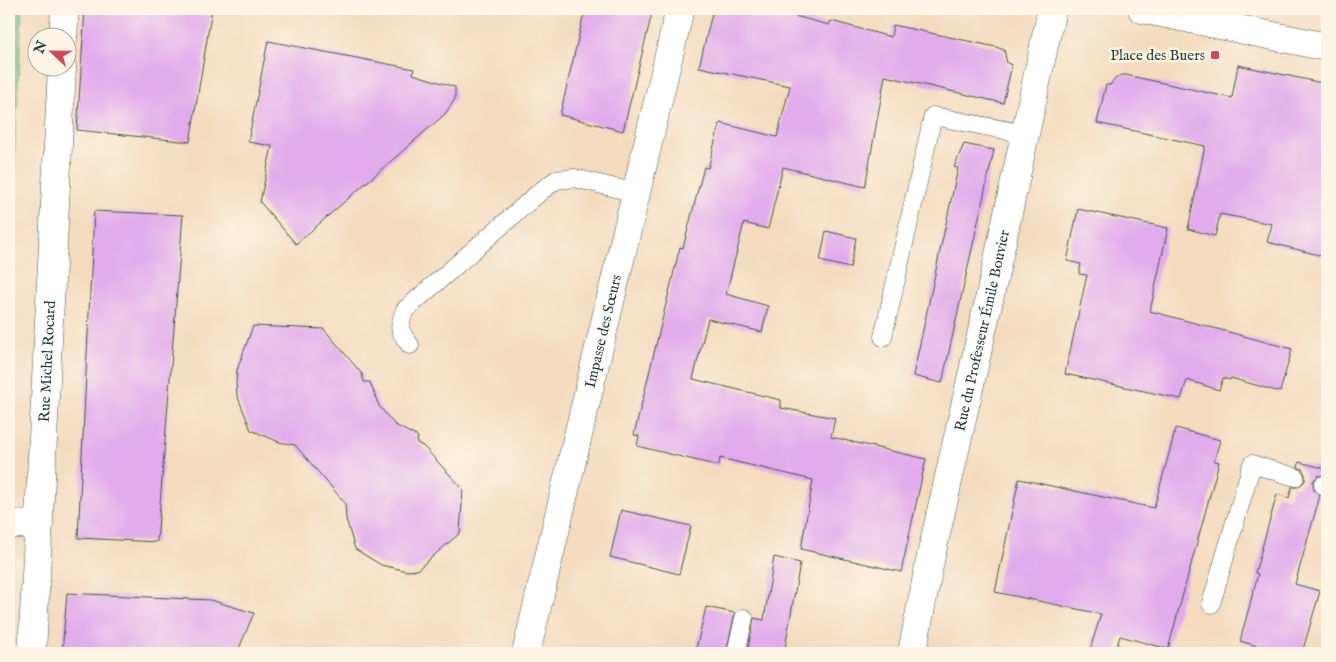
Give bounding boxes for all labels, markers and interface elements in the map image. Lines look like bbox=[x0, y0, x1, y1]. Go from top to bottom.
north arrow bbox=[28, 28, 78, 78]
text: N bbox=[30, 39, 51, 57]
place label: Place des Buers bbox=[1110, 46, 1205, 65]
marker: Place des Buers bbox=[1209, 49, 1221, 61]
street label: Rue du Professeur Émile Bouvier bbox=[950, 228, 1014, 433]
street label: Impasse des Sœurs bbox=[580, 272, 626, 390]
street label: Rue Michel Rocard bbox=[34, 299, 60, 423]

